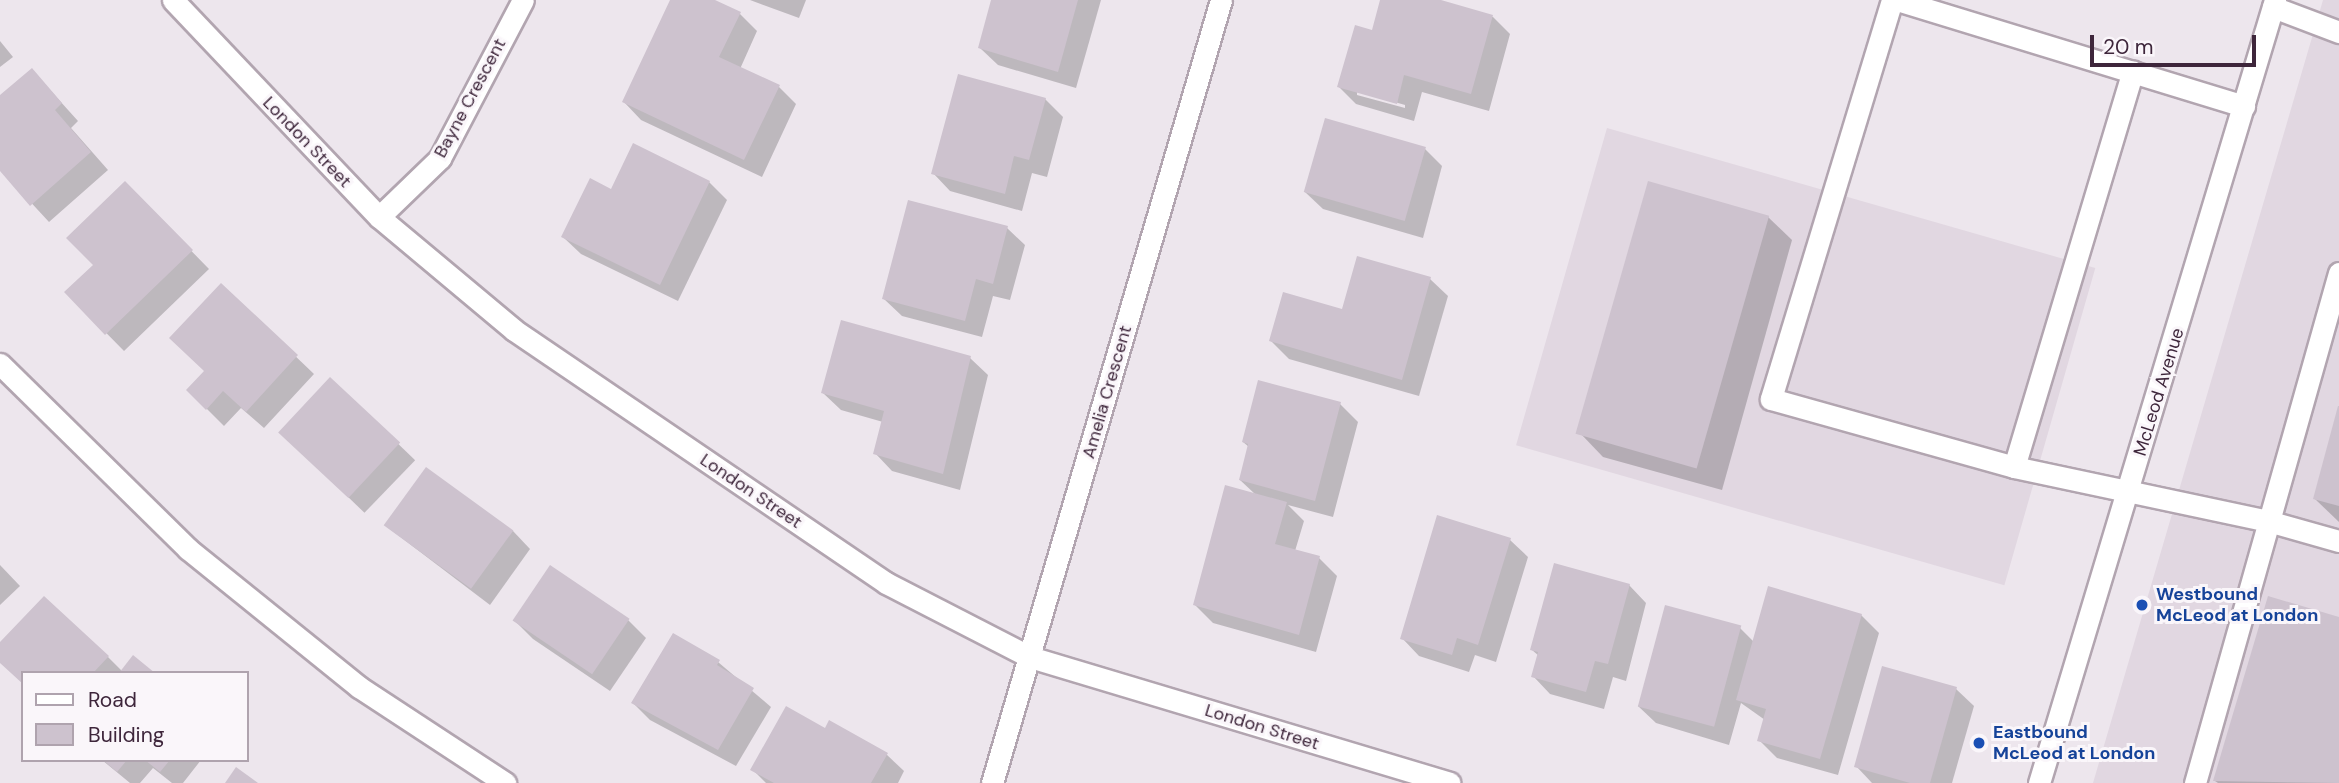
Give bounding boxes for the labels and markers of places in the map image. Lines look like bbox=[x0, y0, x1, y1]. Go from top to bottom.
place label: Westbound McLeod at London bbox=[2156, 584, 2318, 626]
marker: Westbound McLeod at London bbox=[2134, 597, 2150, 613]
place label: Eastbound McLeod at London bbox=[1993, 722, 2155, 764]
marker: Eastbound McLeod at London bbox=[1971, 735, 1987, 751]

